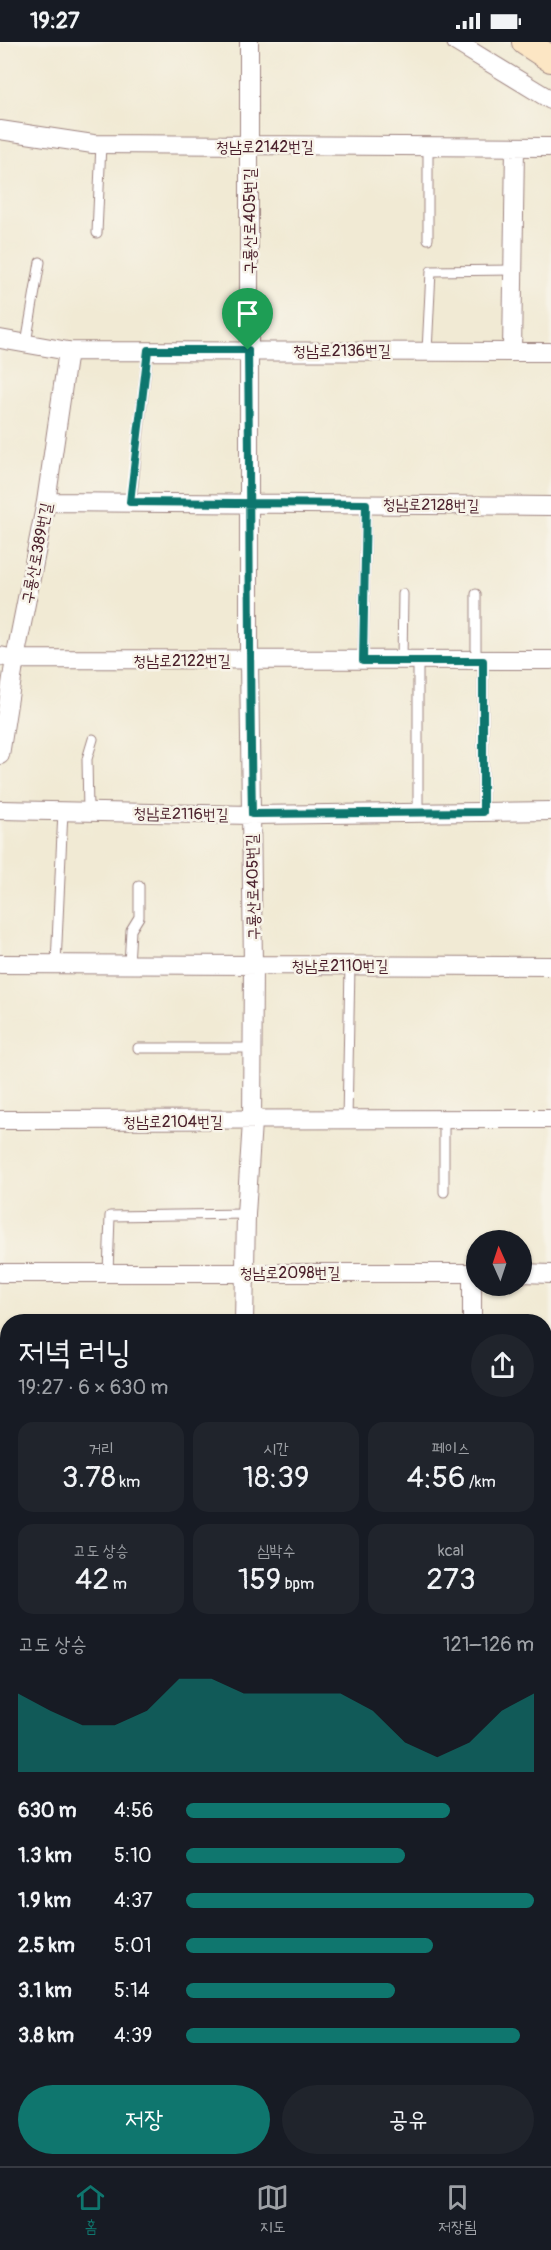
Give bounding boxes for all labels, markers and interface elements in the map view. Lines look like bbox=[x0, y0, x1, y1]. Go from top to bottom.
text: 19:27 bbox=[30, 7, 80, 35]
street label: 청남로2142번길 bbox=[216, 137, 314, 157]
street label: 구룡산로405번길 bbox=[240, 168, 260, 274]
pin bbox=[222, 288, 273, 350]
icon: arrive bbox=[231, 297, 264, 330]
street label: 청남로2136번길 bbox=[293, 341, 391, 361]
street label: 청남로2128번길 bbox=[383, 494, 480, 516]
street label: 구룡산로389번길 bbox=[17, 501, 57, 605]
street label: 청남로2122번길 bbox=[133, 651, 231, 671]
street label: 청남로2116번길 bbox=[133, 803, 229, 825]
street label: 구룡산로405번길 bbox=[242, 834, 264, 940]
street label: 청남로2110번길 bbox=[292, 956, 389, 976]
street label: 청남로2104번길 bbox=[123, 1112, 223, 1132]
north arrow bbox=[466, 1230, 532, 1296]
map controls bbox=[466, 1230, 532, 1296]
street label: 청남로2098번길 bbox=[240, 1263, 340, 1283]
text: 저녁 러닝 bbox=[18, 1332, 131, 1373]
button: share bbox=[471, 1334, 534, 1397]
text: 19:27 · 6 × 630 m bbox=[18, 1375, 168, 1400]
text: 거리 bbox=[88, 1439, 114, 1459]
text: 시간 bbox=[263, 1439, 289, 1459]
text: 페이스 bbox=[432, 1439, 470, 1459]
text: 3.78 bbox=[62, 1459, 116, 1496]
text: 18:39 bbox=[242, 1459, 310, 1496]
text: 4:56 bbox=[406, 1459, 466, 1496]
text: km bbox=[116, 1472, 140, 1492]
text: /km bbox=[466, 1472, 496, 1492]
text: 고도 상승 bbox=[74, 1541, 128, 1561]
text: 심박수 bbox=[257, 1541, 295, 1561]
text: kcal bbox=[438, 1541, 464, 1561]
text: 42 bbox=[75, 1561, 109, 1598]
text: 159 bbox=[238, 1561, 281, 1598]
text: 273 bbox=[426, 1561, 476, 1598]
text: m bbox=[109, 1574, 127, 1594]
text: bpm bbox=[281, 1574, 314, 1594]
text: 고도 상승 bbox=[18, 1632, 87, 1657]
text: 121–126 m bbox=[443, 1632, 534, 1657]
text: 630 m bbox=[18, 1798, 77, 1823]
text: 4:56 bbox=[114, 1798, 153, 1823]
text: 1.3 km bbox=[18, 1843, 72, 1868]
text: 5:10 bbox=[114, 1843, 152, 1868]
text: 1.9 km bbox=[18, 1888, 71, 1913]
text: 4:37 bbox=[114, 1888, 153, 1913]
text: 2.5 km bbox=[18, 1933, 75, 1958]
text: 5:01 bbox=[114, 1933, 152, 1958]
text: 3.1 km bbox=[18, 1978, 72, 2003]
text: 5:14 bbox=[114, 1978, 150, 2003]
text: 3.8 km bbox=[18, 2023, 74, 2048]
text: 4:39 bbox=[114, 2023, 152, 2048]
button: 저장 bbox=[18, 2085, 270, 2154]
button: 공유 bbox=[282, 2085, 534, 2154]
tab: 홈 bbox=[74, 2181, 107, 2237]
tab: 지도 bbox=[256, 2181, 289, 2237]
tab: 저장됨 bbox=[438, 2181, 477, 2237]

